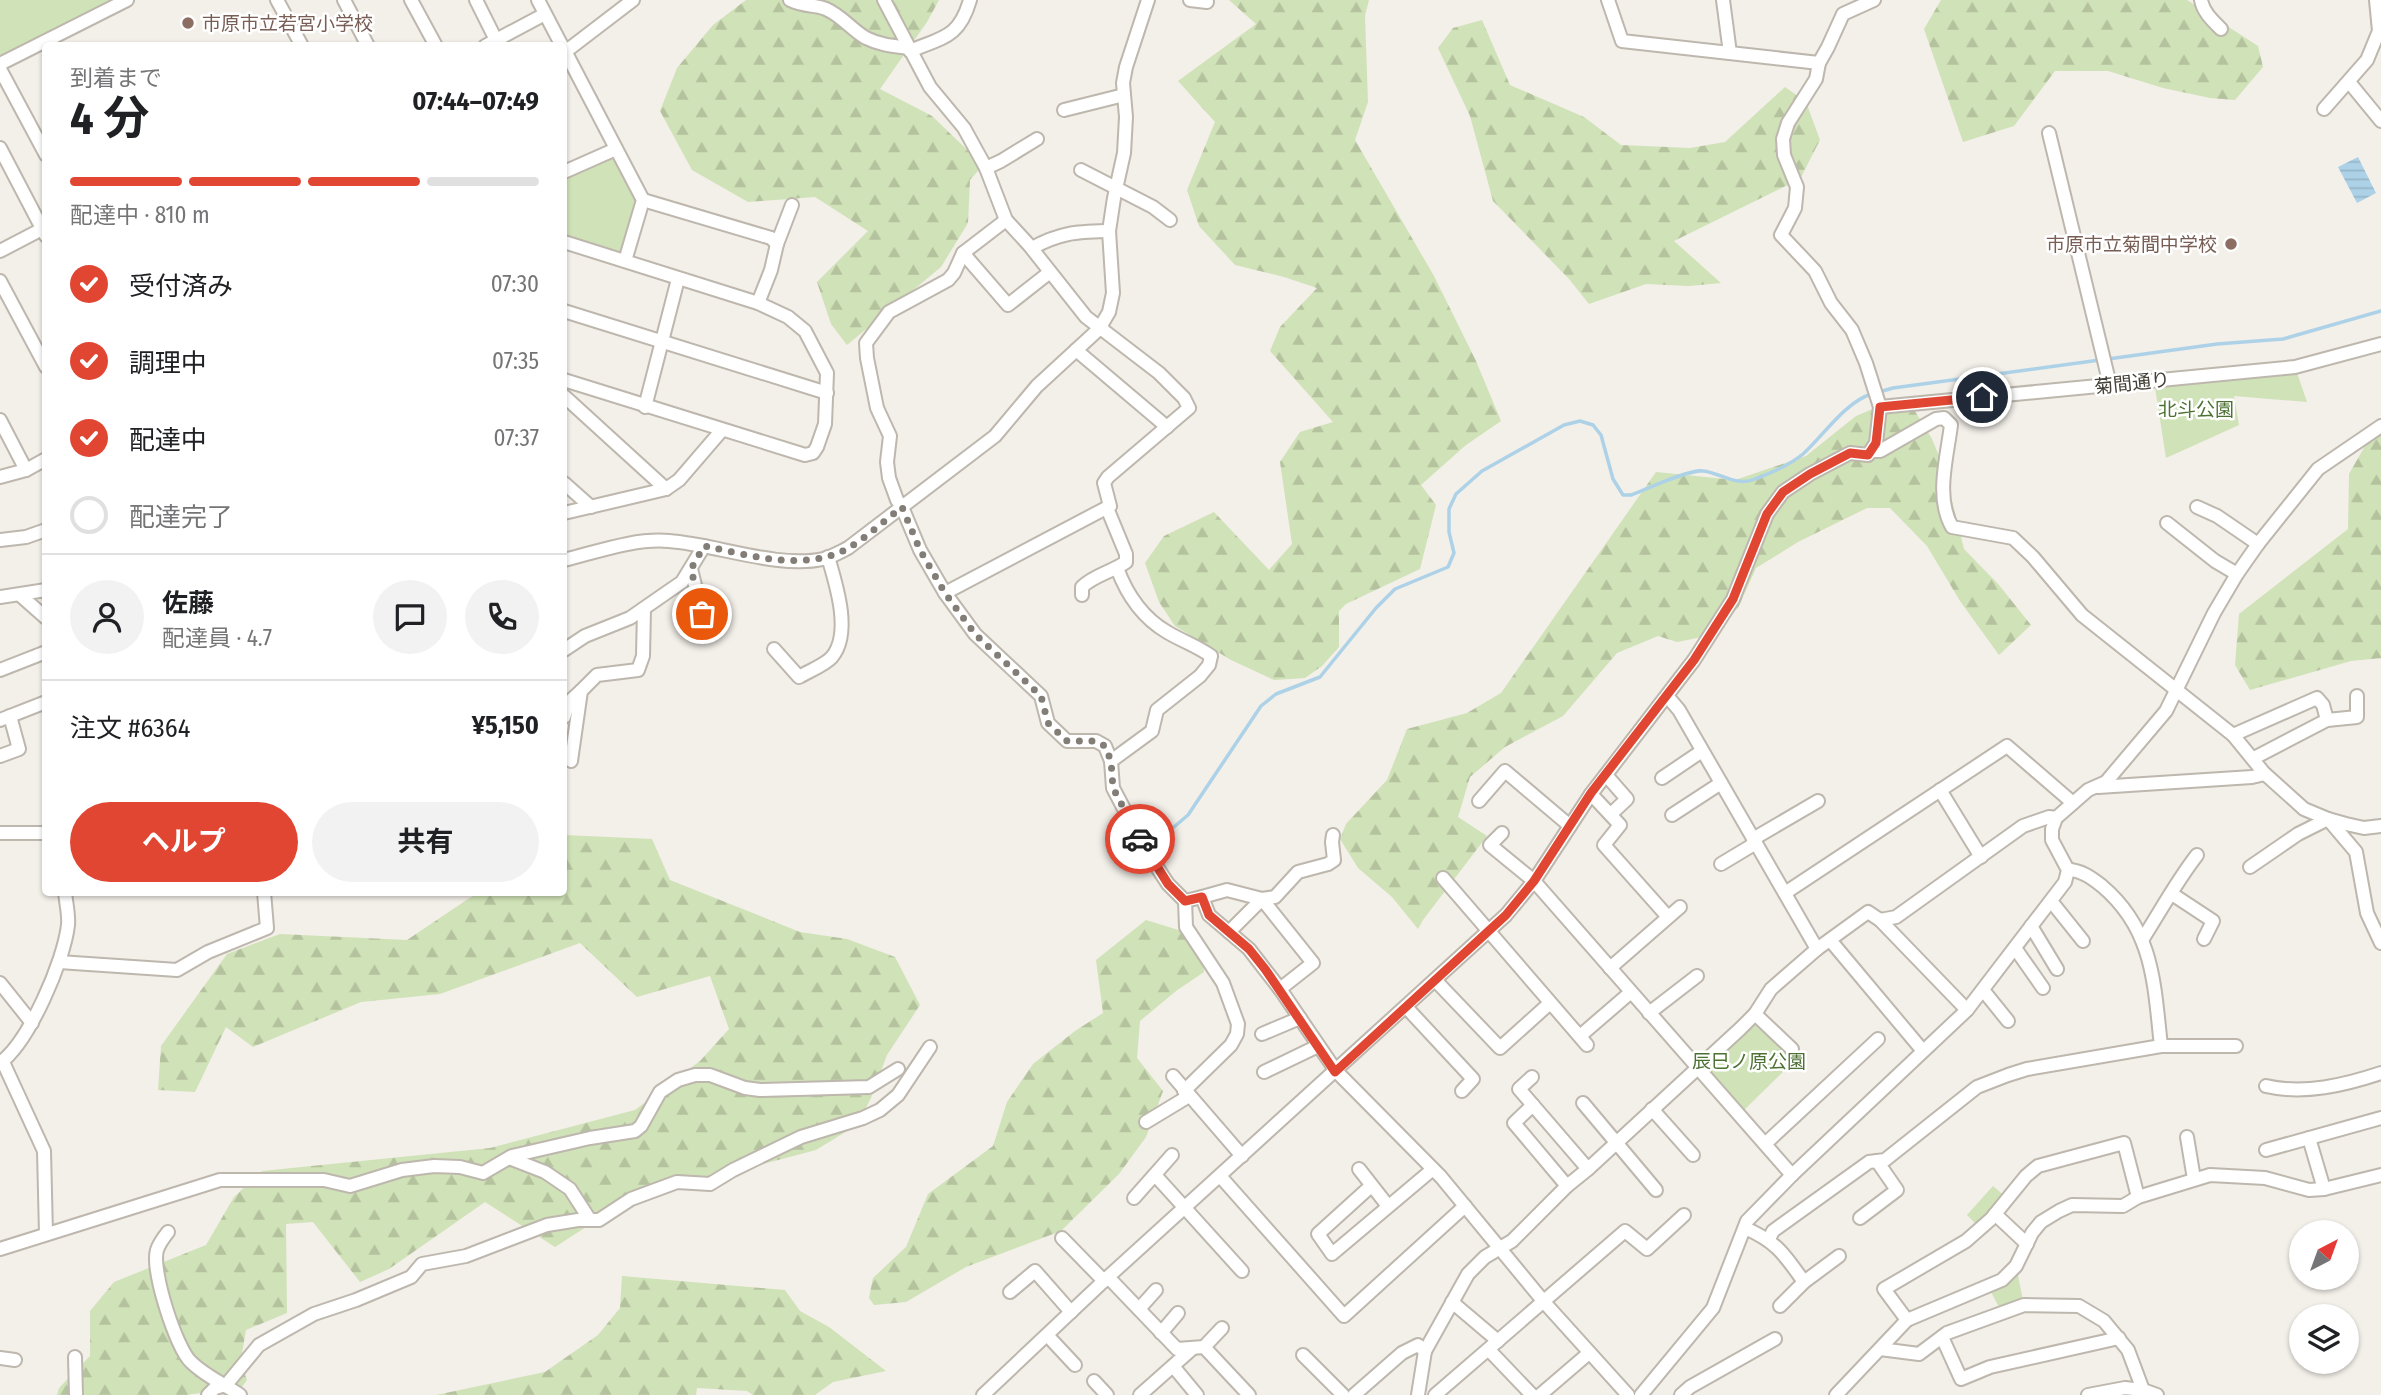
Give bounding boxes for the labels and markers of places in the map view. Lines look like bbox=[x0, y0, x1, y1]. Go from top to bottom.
place label: 市原市立若宮小学校 bbox=[202, 12, 373, 35]
marker: 市原市立若宮小学校 bbox=[180, 15, 196, 31]
place label: 市原市立菊間中学校 bbox=[2046, 233, 2217, 256]
marker: 市原市立菊間中学校 bbox=[2223, 236, 2239, 252]
pin bbox=[1952, 367, 2012, 427]
pin bbox=[672, 584, 732, 644]

